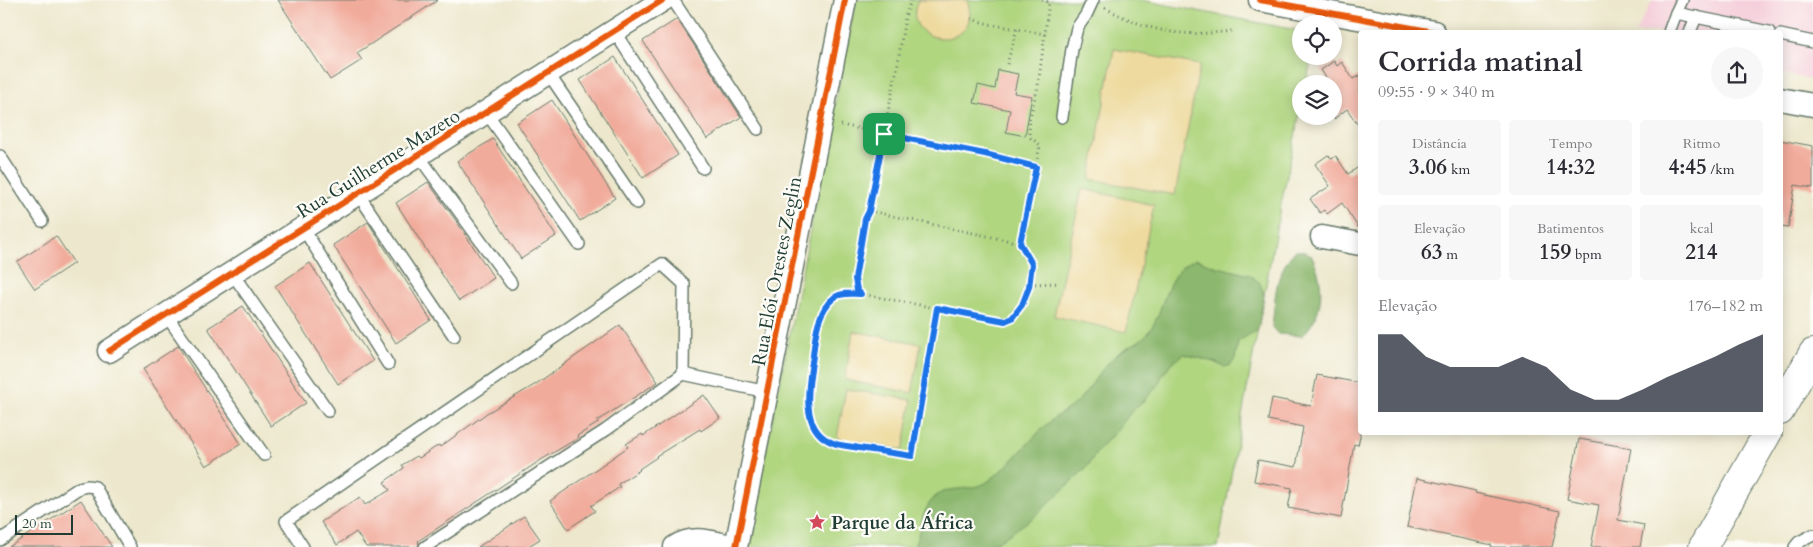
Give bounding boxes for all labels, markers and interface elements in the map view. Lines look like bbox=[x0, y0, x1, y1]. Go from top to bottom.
map controls bbox=[1292, 15, 1342, 125]
button: locate bbox=[1292, 15, 1342, 65]
text: Corrida matinal bbox=[1378, 43, 1583, 81]
button: share bbox=[1711, 47, 1763, 99]
button: layers bbox=[1292, 75, 1342, 125]
text: 09:55 · 9 × 340 m bbox=[1378, 81, 1495, 103]
street label: Rua Guilherme Mazeto bbox=[292, 103, 465, 225]
pin bbox=[863, 113, 905, 155]
icon: arrive bbox=[870, 120, 898, 148]
text: Distância bbox=[1412, 134, 1467, 153]
text: Tempo bbox=[1549, 134, 1592, 153]
text: Ritmo bbox=[1683, 134, 1720, 153]
text: 3.06 bbox=[1409, 153, 1447, 182]
text: 14:32 bbox=[1546, 153, 1595, 182]
text: 4:45 bbox=[1668, 153, 1707, 182]
text: km bbox=[1447, 160, 1470, 179]
text: /km bbox=[1707, 160, 1735, 179]
street label: Rua Elói Orestes Zeglin bbox=[746, 174, 808, 368]
text: Elevação bbox=[1414, 219, 1465, 238]
text: Batimentos bbox=[1537, 219, 1604, 238]
text: kcal bbox=[1690, 219, 1713, 238]
text: 63 bbox=[1421, 238, 1442, 267]
text: 159 bbox=[1539, 238, 1571, 267]
text: 214 bbox=[1685, 238, 1718, 267]
text: m bbox=[1442, 245, 1458, 264]
text: bpm bbox=[1571, 245, 1602, 264]
text: Elevação bbox=[1378, 295, 1437, 317]
text: 176–182 m bbox=[1687, 295, 1763, 317]
place label: Parque da África bbox=[831, 510, 974, 536]
scale bar bbox=[15, 512, 72, 535]
place icon: Parque da África bbox=[807, 512, 827, 532]
text: 20 m bbox=[22, 514, 52, 533]

